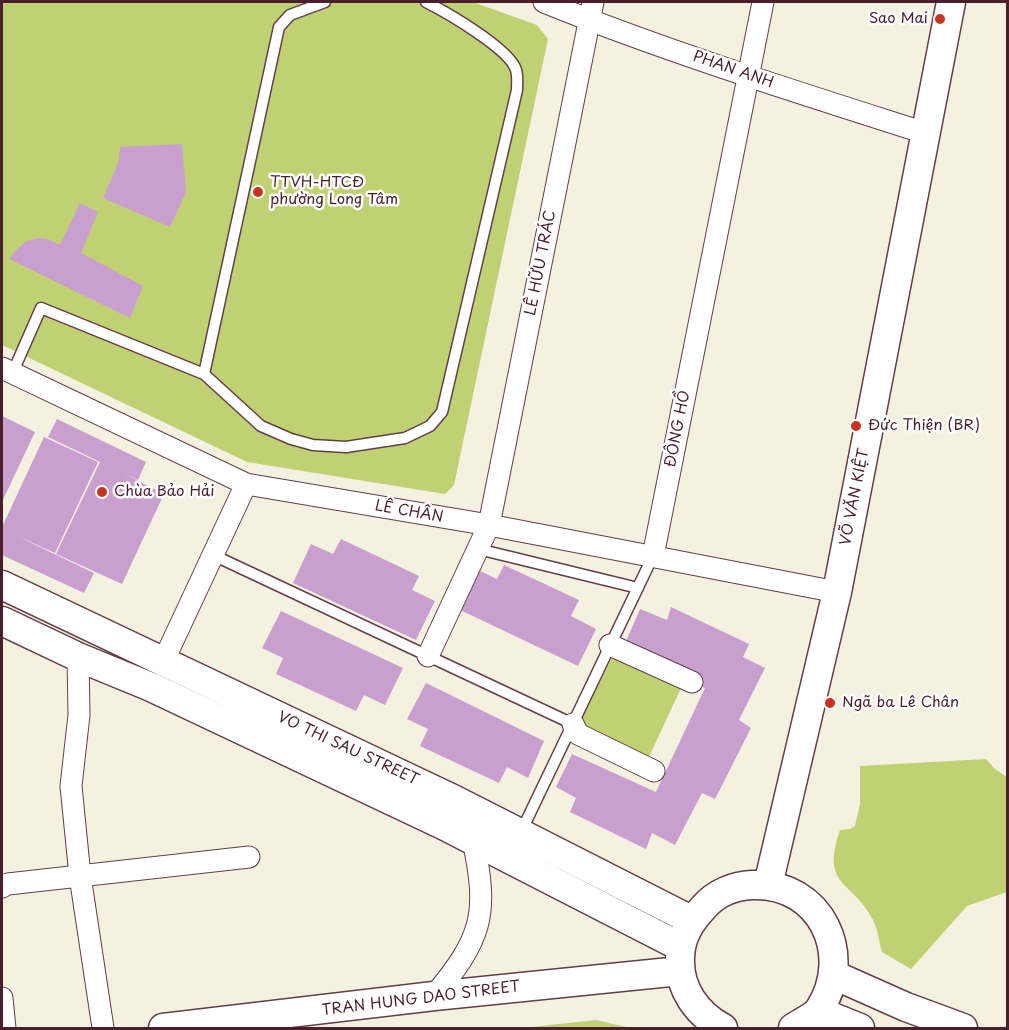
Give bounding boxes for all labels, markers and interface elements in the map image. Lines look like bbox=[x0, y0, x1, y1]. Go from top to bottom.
place label: Sao Mai bbox=[869, 10, 928, 28]
marker: Sao Mai bbox=[933, 12, 947, 26]
street label: PHAN ANH bbox=[690, 48, 776, 92]
place label: TTVH-HTCĐ phường Long Tâm bbox=[270, 174, 398, 209]
marker: TTVH-HTCĐ phường Long Tâm bbox=[251, 185, 265, 199]
street label: LÊ HỮU TRÁC bbox=[522, 209, 560, 317]
street label: ĐÔNG HỒ bbox=[662, 389, 694, 469]
place label: Đức Thiện (BR) bbox=[868, 417, 980, 435]
marker: Đức Thiện (BR) bbox=[849, 419, 863, 433]
street label: VÕ VĂN KIỆT bbox=[837, 447, 873, 547]
place label: Chùa Bảo Hải bbox=[114, 483, 215, 501]
marker: Chùa Bảo Hải bbox=[95, 485, 109, 499]
street label: LÊ CHÂN bbox=[373, 497, 445, 527]
place label: Ngã ba Lê Chân bbox=[842, 694, 959, 712]
marker: Ngã ba Lê Chân bbox=[823, 696, 837, 710]
street label: VO THI SAU STREET bbox=[275, 708, 421, 790]
street label: TRAN HUNG DAO STREET bbox=[321, 978, 521, 1020]

